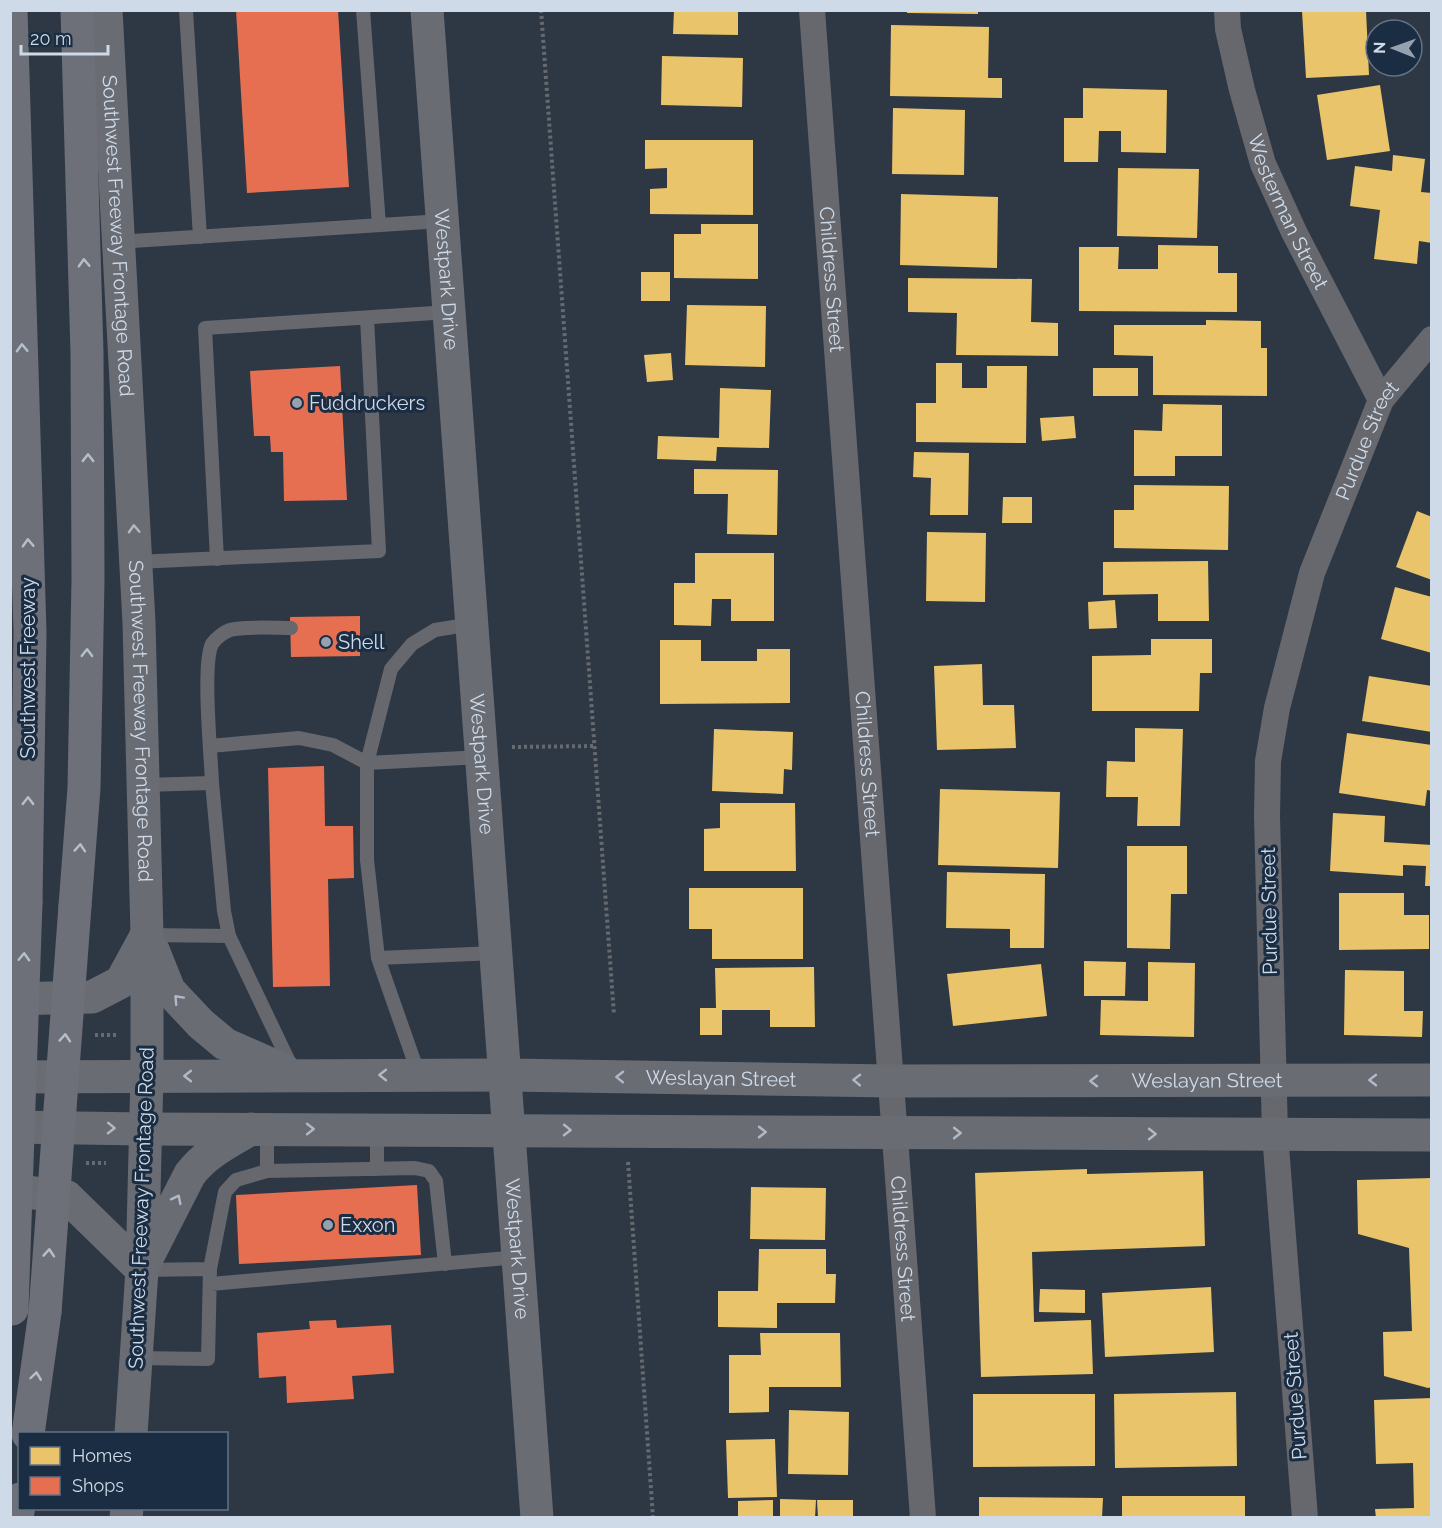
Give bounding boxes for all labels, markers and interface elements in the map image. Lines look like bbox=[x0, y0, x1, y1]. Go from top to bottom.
scale bar bbox=[21, 18, 108, 56]
north arrow bbox=[1364, 18, 1424, 78]
text: 20 m bbox=[30, 28, 72, 49]
text: N bbox=[1370, 41, 1389, 54]
street label: Southwest Freeway Frontage Road bbox=[98, 74, 139, 397]
street label: Westerman Street bbox=[1243, 131, 1334, 293]
street label: Childress Street bbox=[814, 206, 849, 353]
street label: Westpark Drive bbox=[430, 208, 464, 351]
one-way arrow bbox=[77, 258, 90, 267]
one-way arrow bbox=[16, 344, 28, 353]
street label: Purdue Street bbox=[1330, 376, 1404, 504]
place label: Fuddruckers bbox=[309, 391, 425, 415]
marker: Fuddruckers bbox=[290, 396, 304, 410]
one-way arrow bbox=[82, 453, 94, 462]
one-way arrow bbox=[128, 525, 141, 534]
one-way arrow bbox=[21, 539, 34, 548]
street label: Southwest Freeway Frontage Road bbox=[124, 559, 158, 882]
street label: Southwest Freeway bbox=[16, 577, 40, 759]
place label: Shell bbox=[338, 630, 385, 654]
marker: Shell bbox=[319, 635, 333, 649]
one-way arrow bbox=[81, 648, 93, 657]
street label: Childress Street bbox=[850, 690, 885, 838]
street label: Westpark Drive bbox=[465, 693, 499, 836]
one-way arrow bbox=[22, 797, 34, 806]
one-way arrow bbox=[73, 843, 86, 852]
street label: Purdue Street bbox=[1256, 847, 1282, 975]
one-way arrow bbox=[18, 952, 31, 961]
one-way arrow bbox=[174, 996, 185, 1006]
one-way arrow bbox=[59, 1033, 72, 1042]
street label: Southwest Freeway Frontage Road bbox=[123, 1047, 159, 1369]
street label: Weslayan Street bbox=[645, 1065, 797, 1092]
street label: Weslayan Street bbox=[1132, 1068, 1283, 1093]
one-way arrow bbox=[379, 1069, 388, 1081]
one-way arrow bbox=[184, 1070, 193, 1082]
one-way arrow bbox=[616, 1071, 625, 1083]
one-way arrow bbox=[853, 1074, 862, 1086]
one-way arrow bbox=[1369, 1074, 1378, 1086]
one-way arrow bbox=[1090, 1075, 1099, 1087]
one-way arrow bbox=[106, 1122, 115, 1134]
one-way arrow bbox=[305, 1123, 314, 1135]
one-way arrow bbox=[562, 1124, 571, 1136]
one-way arrow bbox=[757, 1126, 766, 1138]
one-way arrow bbox=[952, 1127, 961, 1139]
one-way arrow bbox=[1147, 1128, 1156, 1140]
street label: Childress Street bbox=[886, 1175, 921, 1323]
street label: Westpark Drive bbox=[500, 1177, 534, 1320]
one-way arrow bbox=[170, 1194, 182, 1205]
place label: Exxon bbox=[340, 1213, 395, 1237]
marker: Exxon bbox=[321, 1218, 335, 1232]
one-way arrow bbox=[42, 1249, 55, 1258]
street label: Purdue Street bbox=[1279, 1331, 1311, 1461]
one-way arrow bbox=[29, 1371, 42, 1380]
legend bbox=[18, 1432, 228, 1510]
text: Homes bbox=[72, 1445, 132, 1466]
text: Shops bbox=[72, 1475, 124, 1496]

